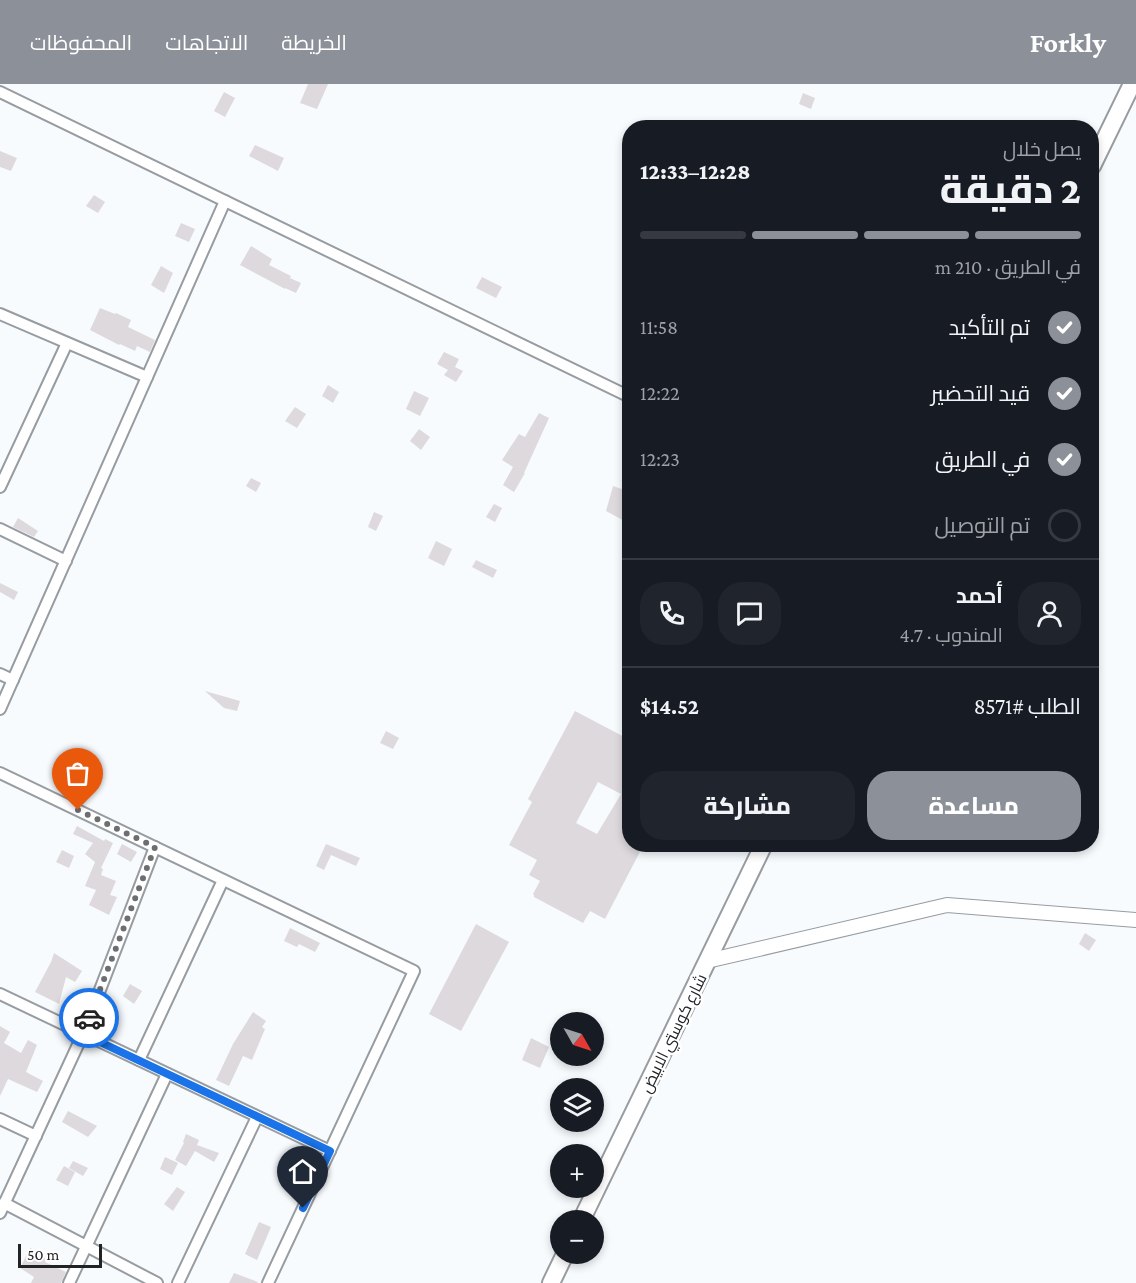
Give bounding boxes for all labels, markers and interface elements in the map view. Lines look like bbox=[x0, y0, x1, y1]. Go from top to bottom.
text: Forkly bbox=[1030, 27, 1106, 58]
text: المحفوظات bbox=[30, 31, 132, 55]
text: الاتجاهات bbox=[165, 31, 248, 55]
text: الخريطة bbox=[281, 31, 347, 55]
text: يصل خلال bbox=[1003, 138, 1081, 160]
text: 12:28–12:33 bbox=[640, 159, 750, 184]
text: 2 دقيقة bbox=[940, 168, 1081, 211]
text: في الطريق · 210 m bbox=[935, 256, 1081, 278]
icon: check bbox=[1048, 311, 1081, 344]
text: تم التأكيد bbox=[949, 315, 1030, 340]
text: 11:58 bbox=[640, 316, 678, 338]
icon: check bbox=[1048, 377, 1081, 410]
text: قيد التحضير bbox=[931, 381, 1030, 406]
text: 12:22 bbox=[640, 382, 680, 404]
icon: check bbox=[1048, 443, 1081, 476]
text: في الطريق bbox=[935, 447, 1030, 472]
text: 12:23 bbox=[640, 448, 680, 470]
text: تم التوصيل bbox=[934, 513, 1030, 538]
button: phone bbox=[640, 582, 703, 645]
button: chat bbox=[718, 582, 781, 645]
button: person bbox=[1018, 582, 1081, 645]
text: أحمد bbox=[956, 583, 1003, 608]
text: المندوب · 4.7 bbox=[900, 624, 1003, 646]
text: $14.52 bbox=[640, 694, 699, 719]
text: الطلب #8571 bbox=[974, 694, 1081, 719]
pin bbox=[52, 748, 103, 810]
icon: bag bbox=[61, 757, 94, 790]
button: مشاركة bbox=[640, 771, 855, 840]
button: مساعدة bbox=[867, 771, 1081, 840]
street label: شارع كوستي الابيض bbox=[637, 971, 714, 1098]
courier bbox=[59, 988, 119, 1048]
icon: car bbox=[73, 1002, 106, 1035]
north arrow bbox=[550, 1012, 604, 1066]
map controls bbox=[550, 1012, 604, 1264]
button: layers bbox=[550, 1078, 604, 1132]
button: + bbox=[550, 1144, 604, 1198]
pin bbox=[277, 1146, 328, 1208]
icon: home bbox=[286, 1155, 319, 1188]
button: − bbox=[550, 1210, 604, 1264]
scale bar bbox=[18, 1241, 102, 1268]
text: 50 m bbox=[27, 1246, 59, 1263]

